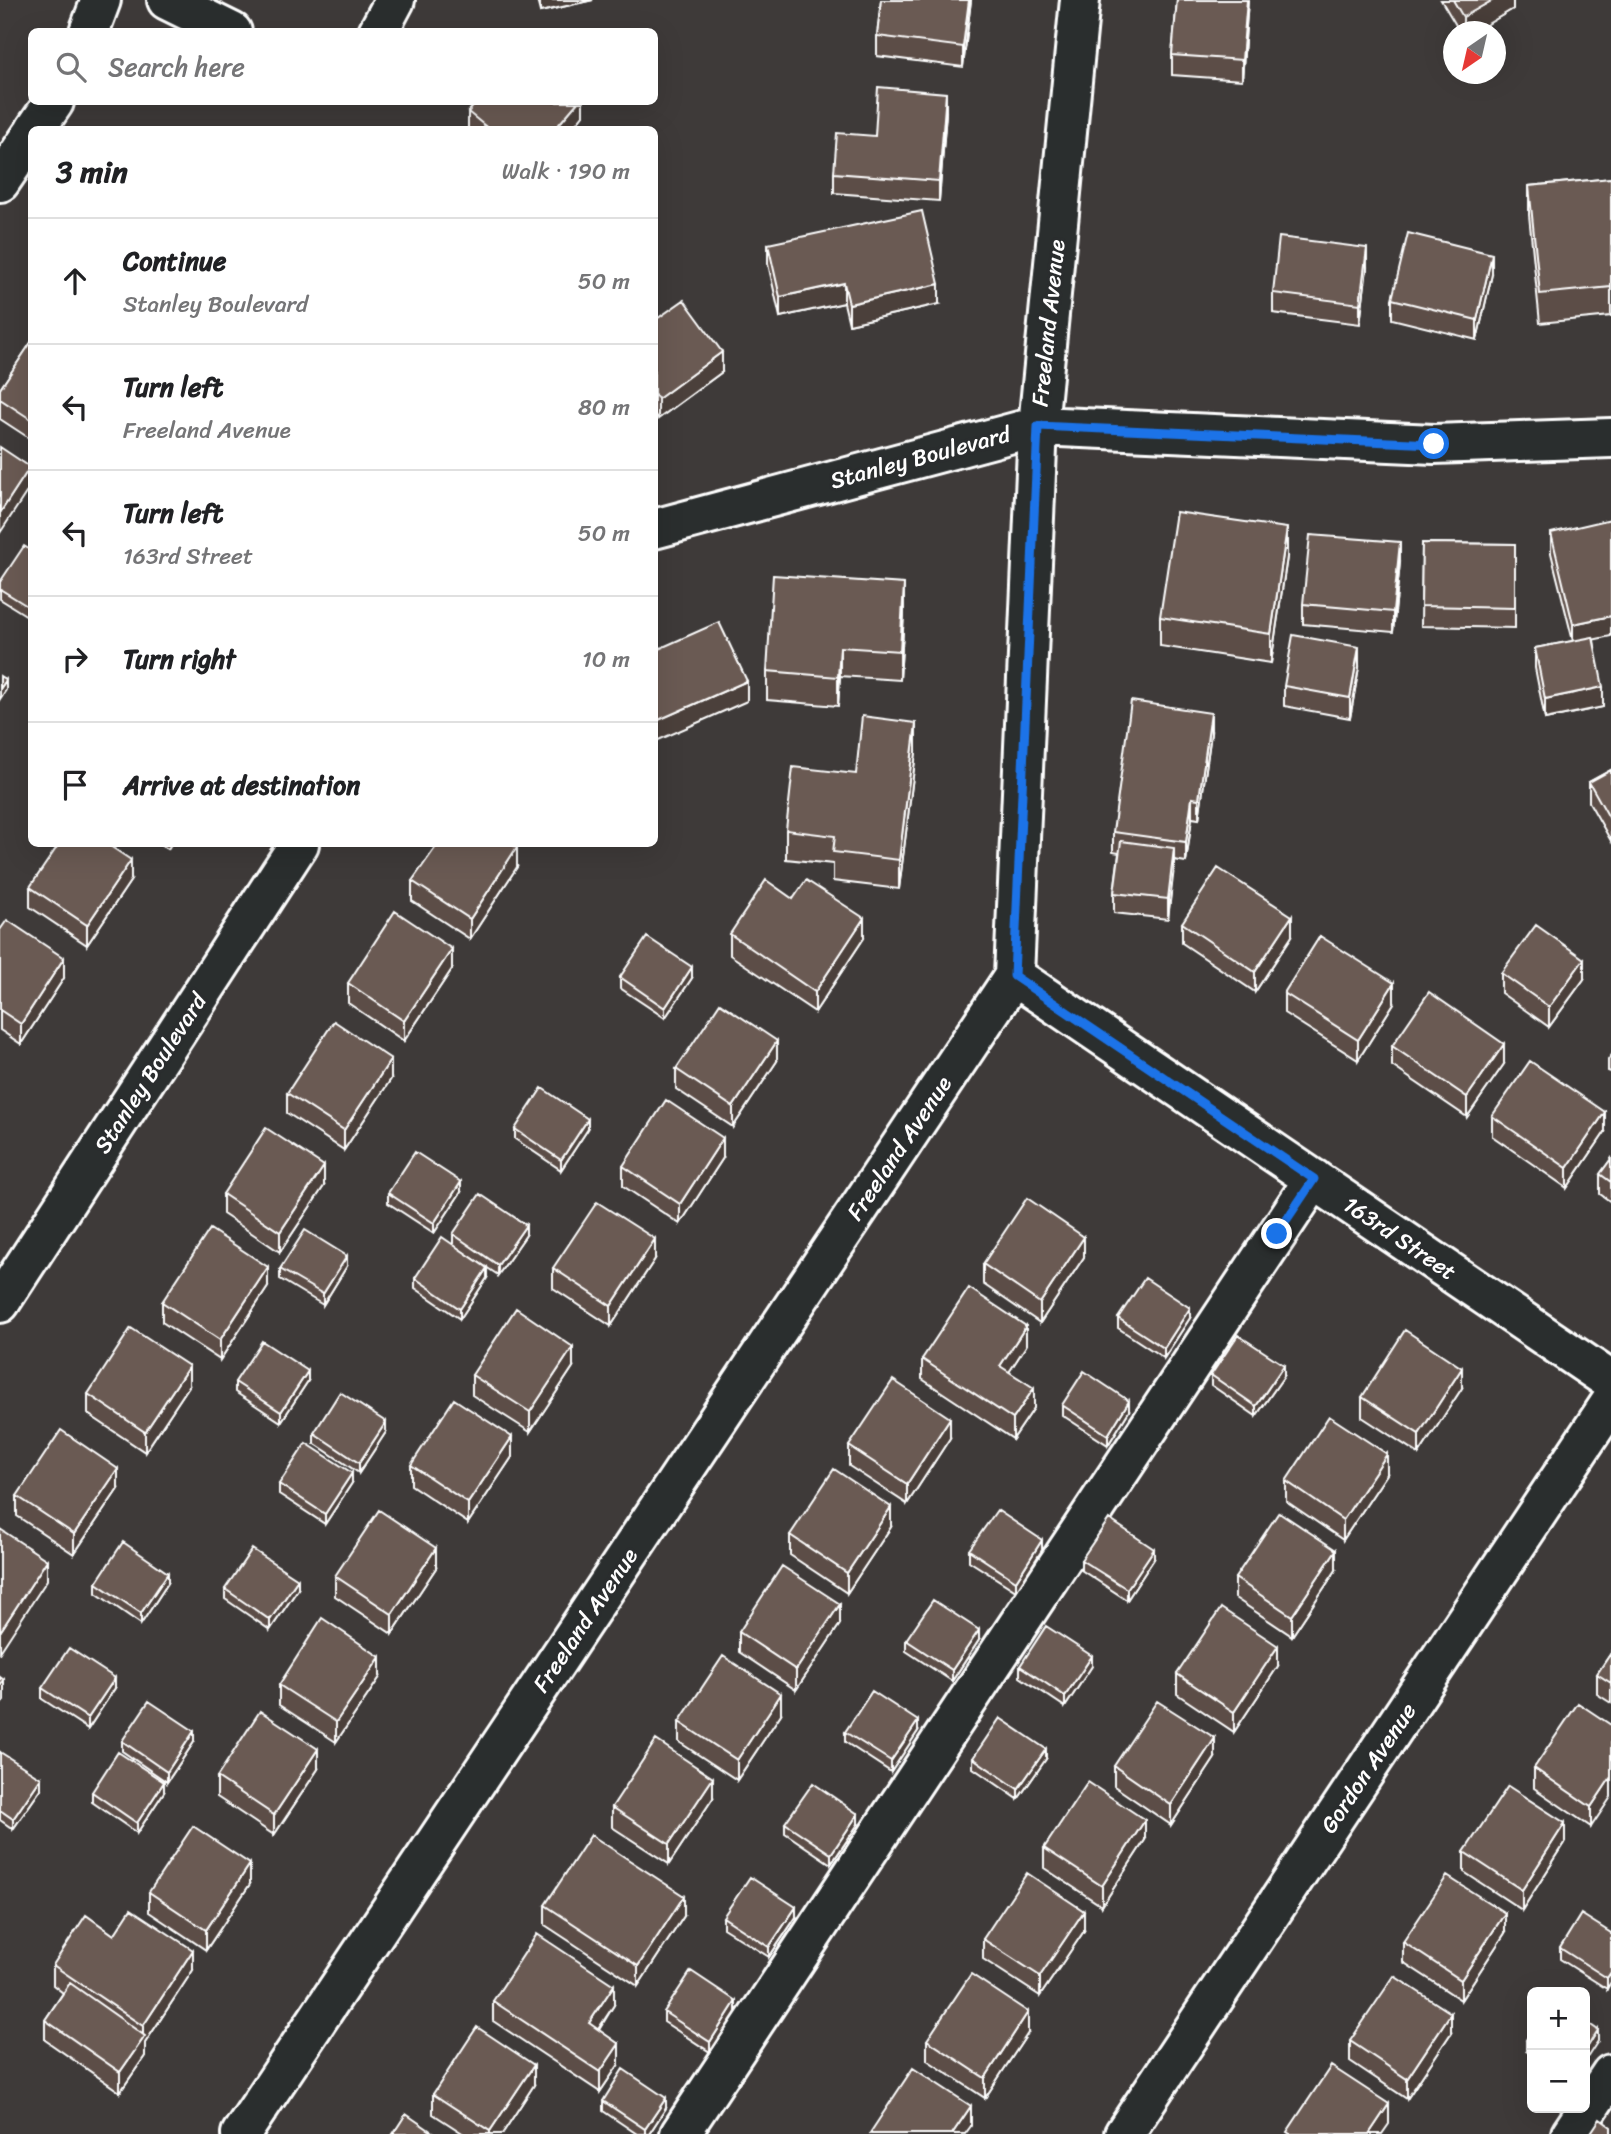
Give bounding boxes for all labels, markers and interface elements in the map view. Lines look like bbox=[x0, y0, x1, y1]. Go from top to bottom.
north arrow bbox=[1443, 21, 1506, 84]
search box bbox=[28, 28, 658, 105]
text: Search here bbox=[108, 44, 245, 90]
icon: search bbox=[52, 48, 90, 86]
text: 3 min bbox=[56, 145, 128, 199]
text: Walk · 190 m bbox=[502, 151, 630, 192]
street label: Freeland Avenue bbox=[1019, 237, 1078, 409]
text: Continue bbox=[123, 238, 226, 284]
text: 50 m bbox=[578, 261, 630, 302]
icon: ahead bbox=[56, 262, 94, 300]
text: Stanley Boulevard bbox=[123, 284, 308, 325]
text: Turn left bbox=[123, 364, 223, 410]
text: 80 m bbox=[578, 387, 630, 428]
icon: left bbox=[56, 388, 94, 426]
text: Freeland Avenue bbox=[123, 410, 291, 451]
street label: Stanley Boulevard bbox=[825, 413, 1017, 501]
route start bbox=[1418, 428, 1449, 459]
text: Turn left bbox=[123, 490, 223, 536]
text: 50 m bbox=[578, 513, 630, 554]
icon: left bbox=[56, 514, 94, 552]
text: 163rd Street bbox=[123, 536, 253, 577]
text: Turn right bbox=[123, 636, 236, 682]
text: 10 m bbox=[582, 639, 630, 680]
icon: right bbox=[56, 640, 94, 678]
text: Arrive at destination bbox=[123, 762, 360, 808]
icon: arrive bbox=[56, 766, 94, 804]
street label: Stanley Boulevard bbox=[83, 983, 219, 1162]
street label: Freeland Avenue bbox=[835, 1067, 963, 1229]
street label: 163rd Street bbox=[1334, 1185, 1465, 1292]
route end bbox=[1261, 1218, 1292, 1249]
street label: Freeland Avenue bbox=[521, 1539, 649, 1701]
street label: Gordon Avenue bbox=[1309, 1694, 1428, 1842]
map controls bbox=[1527, 1987, 1590, 2113]
button: + bbox=[1527, 1987, 1590, 2050]
button: − bbox=[1527, 2050, 1590, 2113]

